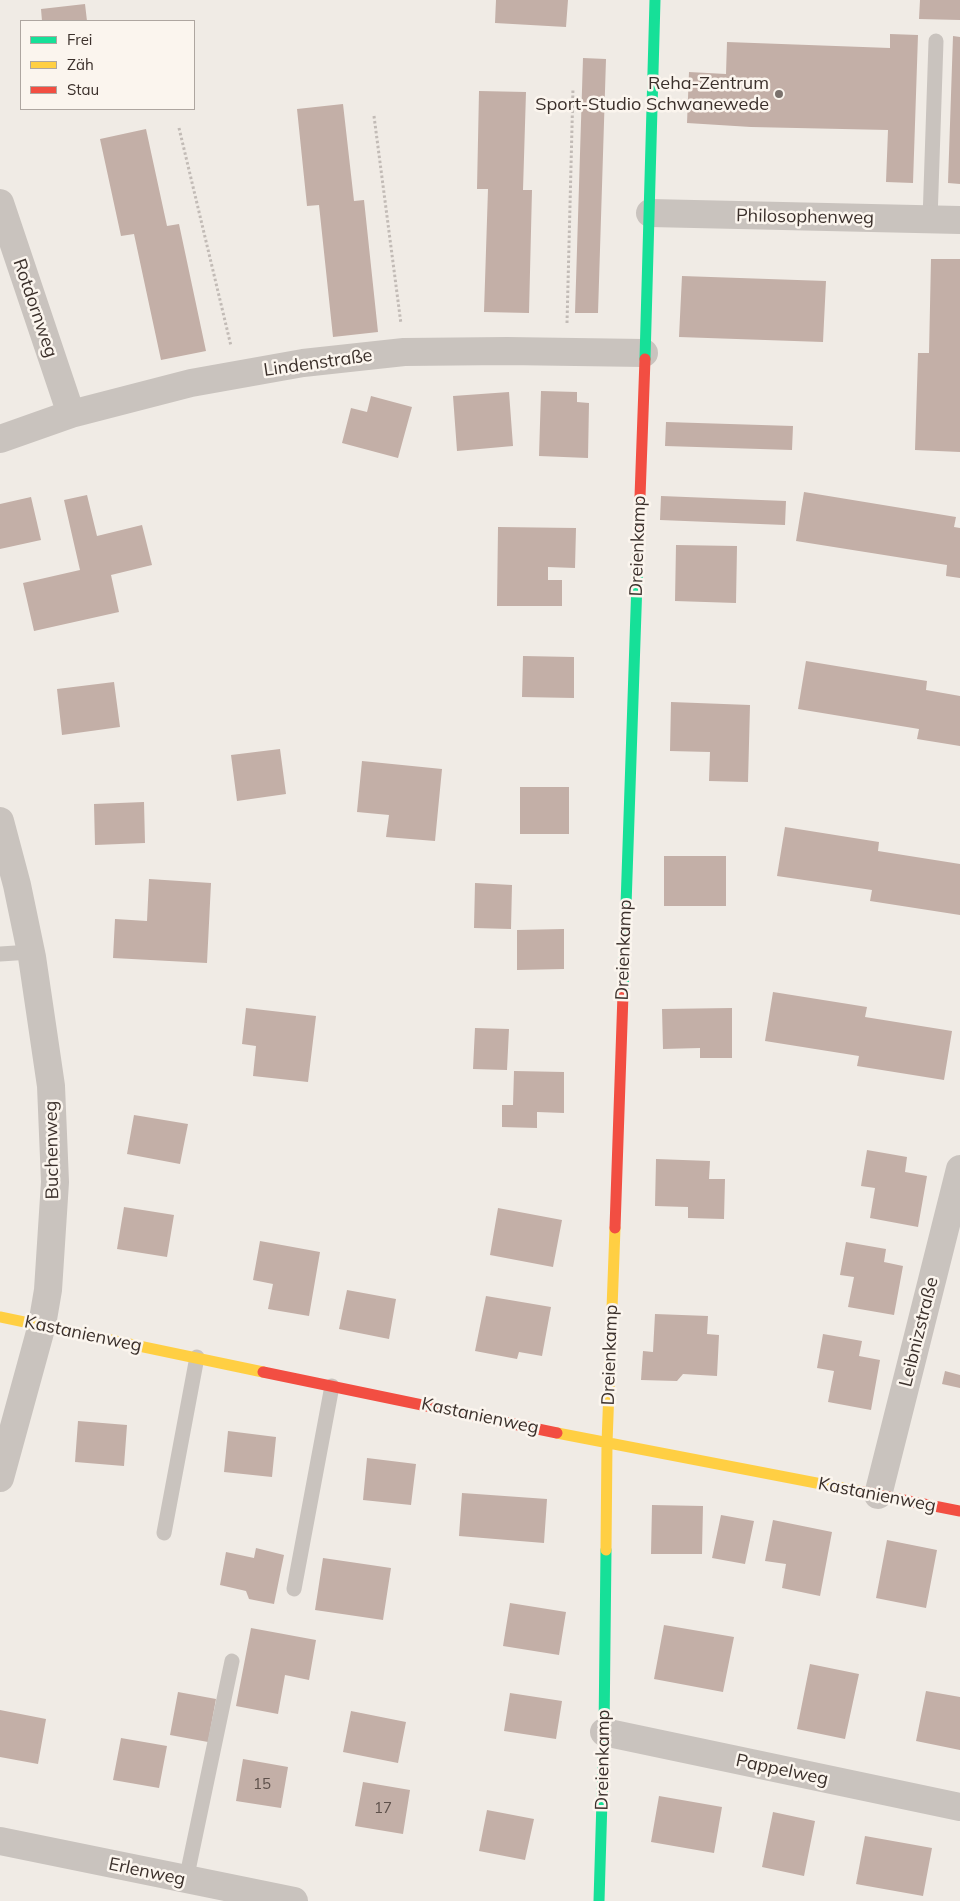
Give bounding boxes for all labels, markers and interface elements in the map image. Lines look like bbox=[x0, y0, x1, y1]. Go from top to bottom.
legend bbox=[20, 20, 195, 110]
text: Frei bbox=[67, 30, 92, 49]
text: Zäh bbox=[67, 55, 94, 74]
place label: Reha-Zentrum Sport-Studio Schwanewede bbox=[535, 73, 769, 116]
text: Stau bbox=[67, 80, 99, 99]
marker: Reha-Zentrum Sport-Studio Schwanewede bbox=[773, 88, 785, 100]
street label: Philosophenweg bbox=[736, 205, 874, 229]
street label: Rotdornweg bbox=[8, 256, 62, 360]
street label: Lindenstraße bbox=[262, 345, 374, 381]
street label: Dreienkamp bbox=[625, 495, 651, 597]
street label: Dreienkamp bbox=[611, 899, 637, 1001]
street label: Buchenweg bbox=[40, 1101, 64, 1199]
street label: Leibnizstraße bbox=[895, 1275, 943, 1389]
street label: Dreienkamp bbox=[597, 1304, 623, 1406]
street label: Kastanienweg bbox=[22, 1311, 144, 1357]
street label: Kastanienweg bbox=[419, 1393, 541, 1439]
street label: Kastanienweg bbox=[816, 1473, 938, 1517]
street label: Dreienkamp bbox=[591, 1709, 615, 1811]
street label: Pappelweg bbox=[734, 1750, 830, 1790]
house number: 15 bbox=[253, 1775, 271, 1793]
house number: 17 bbox=[374, 1799, 392, 1817]
street label: Erlenweg bbox=[107, 1853, 187, 1891]

